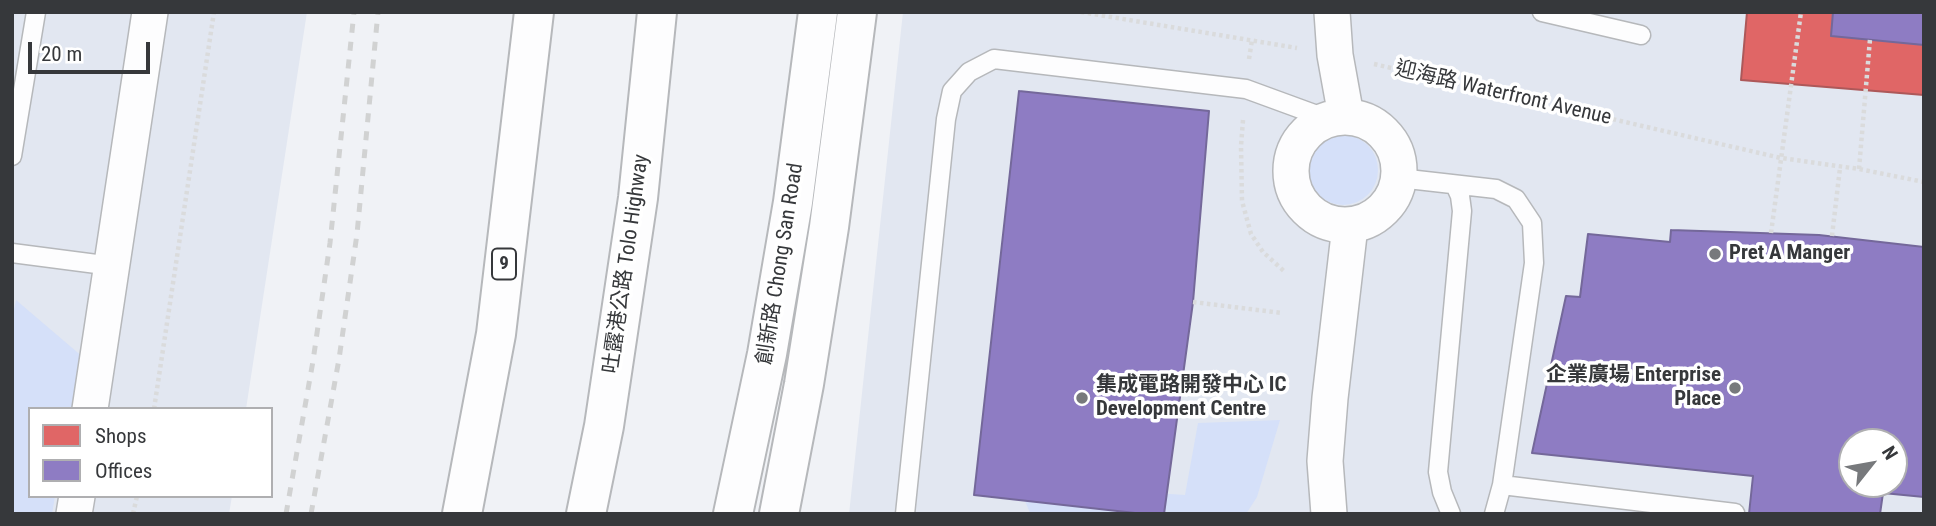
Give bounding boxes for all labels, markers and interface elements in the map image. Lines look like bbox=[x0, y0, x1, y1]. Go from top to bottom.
scale bar bbox=[32, 28, 154, 72]
text: 20 m bbox=[41, 42, 82, 66]
street label: 迎海路 Waterfront Avenue bbox=[1392, 57, 1614, 131]
street label: 吐露港公路 Tolo Highway bbox=[599, 153, 655, 375]
street label: 創新路 Chong San Road bbox=[753, 161, 809, 367]
place label: Pret A Manger bbox=[1729, 241, 1850, 267]
marker: Pret A Manger bbox=[1707, 246, 1723, 262]
road number: 9 bbox=[492, 248, 516, 280]
place label: 企業廣場 Enterprise Place bbox=[1546, 363, 1721, 413]
place label: 集成電路開發中心 IC Development Centre bbox=[1096, 373, 1286, 423]
marker: 企業廣場 Enterprise Place bbox=[1727, 380, 1743, 396]
marker: 集成電路開發中心 IC Development Centre bbox=[1074, 390, 1090, 406]
legend bbox=[28, 407, 273, 498]
text: Shops bbox=[95, 424, 147, 448]
north arrow bbox=[1838, 428, 1908, 498]
text: N bbox=[1877, 442, 1903, 464]
text: Offices bbox=[95, 459, 152, 483]

